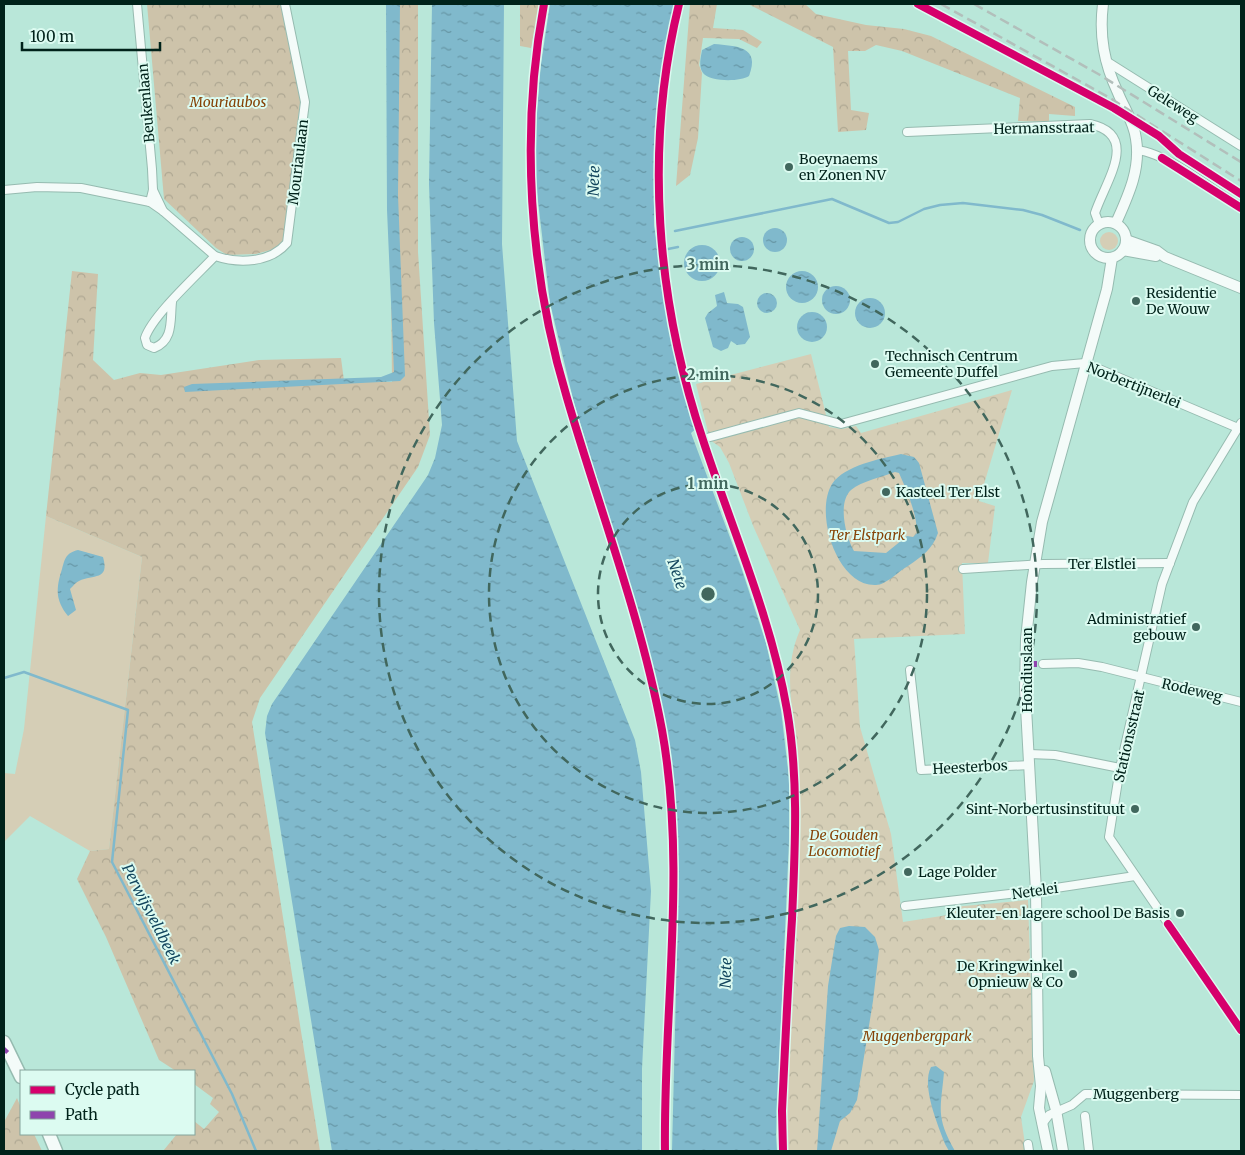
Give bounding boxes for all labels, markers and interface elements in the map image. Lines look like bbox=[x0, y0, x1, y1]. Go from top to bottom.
scale bar bbox=[22, 20, 160, 52]
text: 100 m bbox=[30, 27, 74, 46]
street label: Beukenlaan bbox=[134, 63, 158, 143]
street label: Geleweg bbox=[1144, 81, 1202, 127]
park label: Mouriaubos bbox=[189, 93, 266, 111]
street label: Mouriaulaan bbox=[284, 118, 312, 206]
street label: Hermansstraat bbox=[993, 118, 1095, 138]
place label: Boeynaems en Zonen NV bbox=[799, 150, 887, 184]
marker: Boeynaems en Zonen NV bbox=[783, 161, 795, 173]
water label: Nete bbox=[583, 165, 604, 197]
text: 3 min bbox=[687, 255, 729, 274]
place label: Residentie De Wouw bbox=[1146, 284, 1217, 318]
marker: Residentie De Wouw bbox=[1130, 295, 1142, 307]
place label: Technisch Centrum Gemeente Duffel bbox=[885, 347, 1018, 381]
marker: Technisch Centrum Gemeente Duffel bbox=[869, 358, 881, 370]
street label: Norbertijnerlei bbox=[1084, 358, 1184, 412]
text: 2 min bbox=[687, 365, 729, 384]
text: 1 min bbox=[688, 474, 728, 493]
place label: Kasteel Ter Elst bbox=[896, 483, 1001, 501]
marker: Kasteel Ter Elst bbox=[880, 486, 892, 498]
park label: Ter Elstpark bbox=[829, 526, 906, 544]
street label: Ter Elstlei bbox=[1068, 555, 1136, 573]
water label: Nete bbox=[663, 556, 692, 592]
centre of rings bbox=[699, 585, 717, 603]
place label: Administratief gebouw bbox=[1086, 610, 1187, 644]
marker: Administratief gebouw bbox=[1190, 621, 1202, 633]
street label: Hondiuslaan bbox=[1018, 627, 1036, 713]
street label: Rodeweg bbox=[1160, 674, 1225, 706]
street label: Stationsstraat bbox=[1110, 687, 1149, 784]
street label: Heesterbos bbox=[932, 756, 1008, 778]
place label: Sint-Norbertusinstituut bbox=[966, 800, 1126, 818]
marker: Sint-Norbertusinstituut bbox=[1129, 803, 1141, 815]
park label: De Gouden Locomotief bbox=[808, 826, 882, 860]
water label: Perwijsveldbeek bbox=[118, 860, 185, 968]
place label: Lage Polder bbox=[918, 863, 997, 881]
marker: Lage Polder bbox=[902, 866, 914, 878]
street label: Netelei bbox=[1011, 879, 1060, 903]
place label: Kleuter-en lagere school De Basis bbox=[946, 904, 1170, 922]
marker: Kleuter-en lagere school De Basis bbox=[1174, 907, 1186, 919]
water label: Nete bbox=[715, 957, 736, 989]
place label: De Kringwinkel Opnieuw & Co bbox=[957, 957, 1064, 991]
marker: De Kringwinkel Opnieuw & Co bbox=[1067, 968, 1079, 980]
park label: Muggenbergpark bbox=[861, 1027, 972, 1045]
legend bbox=[20, 1070, 195, 1135]
text: Cycle path bbox=[65, 1080, 140, 1099]
street label: Muggenberg bbox=[1093, 1085, 1179, 1103]
text: Path bbox=[65, 1105, 98, 1124]

